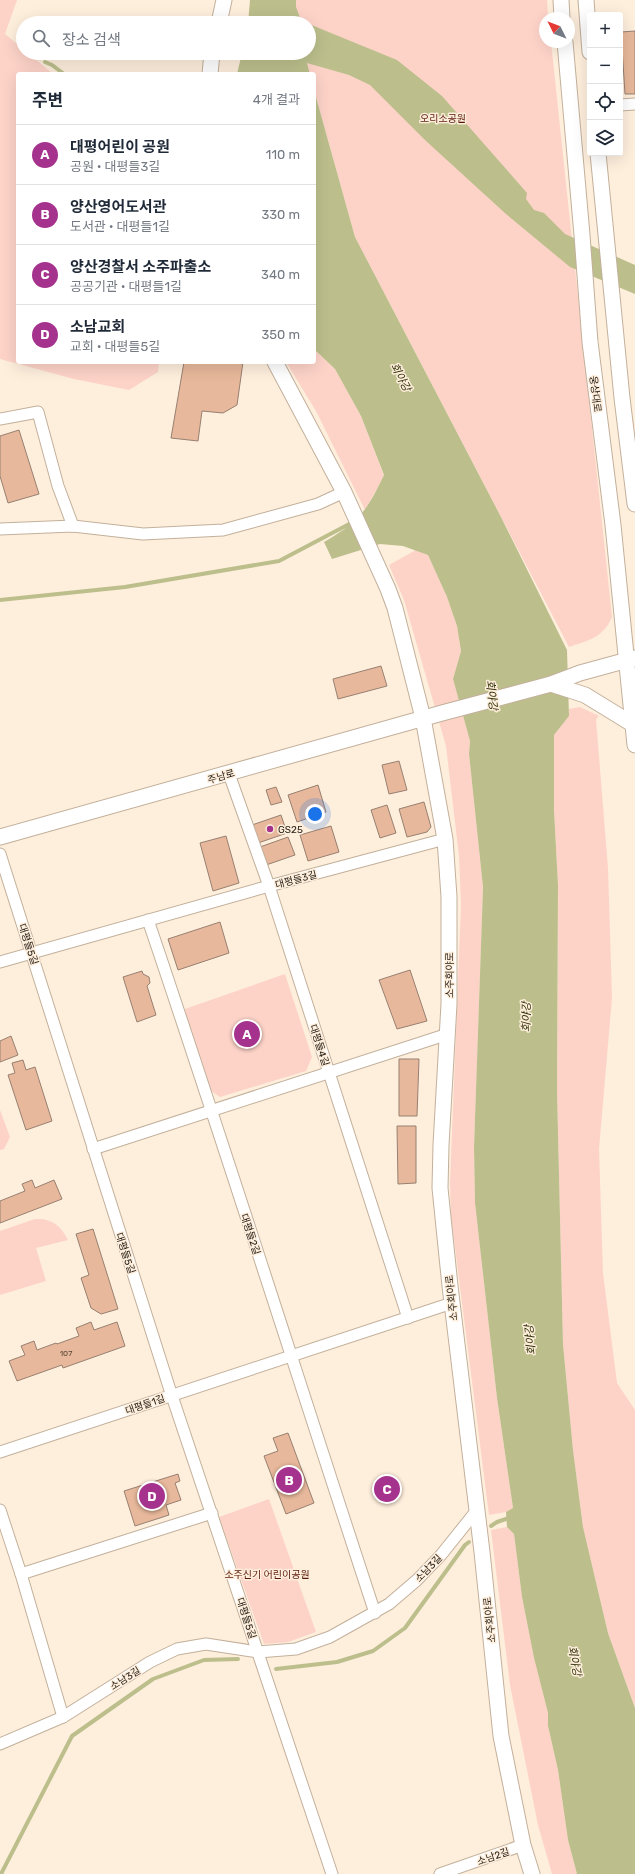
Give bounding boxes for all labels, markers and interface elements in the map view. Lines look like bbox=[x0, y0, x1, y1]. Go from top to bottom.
north arrow bbox=[539, 12, 575, 48]
map controls bbox=[587, 12, 623, 156]
button: + bbox=[587, 12, 623, 48]
search box bbox=[16, 16, 316, 60]
icon: search bbox=[30, 27, 52, 49]
text: 장소 검색 bbox=[62, 31, 121, 49]
button: − bbox=[587, 48, 623, 84]
button: locate bbox=[587, 84, 623, 120]
text: 주변 bbox=[32, 90, 63, 110]
text: 4개 결과 bbox=[253, 92, 300, 107]
park label: 오리소공원 bbox=[420, 113, 466, 125]
button: layers bbox=[587, 120, 623, 156]
text: 대평어린이 공원 bbox=[70, 138, 170, 156]
text: A bbox=[40, 147, 50, 162]
text: 110 m bbox=[266, 147, 300, 162]
text: 공원 · 대평들3길 bbox=[70, 159, 160, 174]
text: 양산영어도서관 bbox=[70, 198, 167, 216]
text: B bbox=[40, 207, 50, 222]
text: 330 m bbox=[261, 207, 300, 222]
text: 도서관 · 대평들1길 bbox=[70, 219, 170, 234]
text: 양산경찰서 소주파출소 bbox=[70, 258, 211, 276]
text: C bbox=[40, 267, 50, 282]
text: 340 m bbox=[261, 267, 300, 282]
text: 공공기관 · 대평들1길 bbox=[70, 279, 182, 294]
text: 소남교회 bbox=[70, 318, 125, 336]
text: D bbox=[40, 327, 50, 342]
text: 350 m bbox=[261, 327, 300, 342]
text: 교회 · 대평들5길 bbox=[70, 339, 160, 354]
water label: 회야강 bbox=[388, 361, 414, 395]
street label: 웅상대로 bbox=[587, 375, 603, 413]
water label: 회야강 bbox=[483, 679, 500, 713]
street label: 주남로 bbox=[206, 767, 236, 787]
your location bbox=[305, 804, 325, 824]
marker: GS25 bbox=[265, 824, 275, 834]
place label: GS25 bbox=[278, 824, 303, 836]
street label: 대평들3길 bbox=[274, 869, 318, 891]
street label: 대평들5길 bbox=[16, 922, 40, 966]
street label: 소주회야로 bbox=[444, 952, 456, 998]
water label: 회야강 bbox=[520, 1000, 533, 1032]
pin: A bbox=[234, 1019, 260, 1049]
street label: 대평들4길 bbox=[307, 1023, 331, 1068]
street label: 대평들2길 bbox=[238, 1212, 262, 1256]
street label: 대평들5길 bbox=[113, 1231, 137, 1275]
street label: 소주회야로 bbox=[444, 1274, 460, 1321]
water label: 회야강 bbox=[522, 1322, 539, 1356]
house number: 107 bbox=[60, 1349, 72, 1358]
street label: 대평들1길 bbox=[124, 1393, 167, 1417]
pin: B bbox=[276, 1465, 302, 1495]
pin: C bbox=[374, 1474, 400, 1504]
pin: D bbox=[139, 1481, 165, 1511]
street label: 소남3길 bbox=[413, 1552, 445, 1585]
park label: 소주신기 어린이공원 bbox=[224, 1569, 310, 1581]
street label: 대평들5길 bbox=[234, 1596, 258, 1640]
street label: 소주회야로 bbox=[482, 1596, 498, 1643]
water label: 회야강 bbox=[565, 1645, 584, 1679]
street label: 소남3길 bbox=[108, 1665, 143, 1693]
street label: 소남2길 bbox=[476, 1846, 511, 1868]

